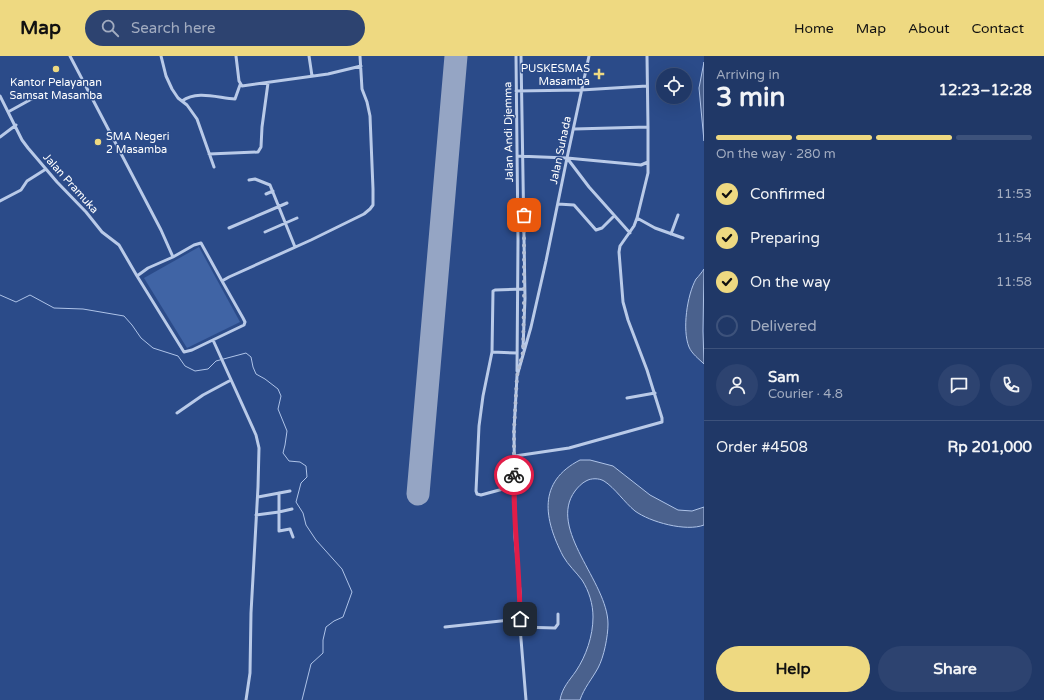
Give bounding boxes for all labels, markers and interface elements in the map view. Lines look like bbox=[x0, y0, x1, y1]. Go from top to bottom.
search box bbox=[85, 10, 365, 46]
text: Map bbox=[20, 17, 61, 39]
icon: search bbox=[99, 17, 121, 39]
text: Search here bbox=[131, 19, 215, 37]
text: Home bbox=[794, 20, 834, 37]
text: Map bbox=[856, 20, 886, 37]
text: About bbox=[908, 20, 950, 37]
text: Contact bbox=[972, 20, 1024, 37]
place label: PUSKESMAS Masamba bbox=[521, 62, 590, 88]
marker: Kantor Pelayanan Samsat Masamba bbox=[51, 64, 61, 74]
text: Arriving in bbox=[716, 67, 780, 83]
marker: PUSKESMAS Masamba bbox=[593, 68, 605, 80]
map controls bbox=[656, 68, 692, 104]
button: locate bbox=[656, 68, 692, 104]
place label: Kantor Pelayanan Samsat Masamba bbox=[10, 76, 102, 102]
text: 12:23–12:28 bbox=[939, 81, 1032, 99]
street label: Jalan Andi Djemma bbox=[501, 82, 516, 182]
text: 3 min bbox=[716, 82, 785, 113]
street label: Jalan Suhada bbox=[547, 115, 574, 185]
place label: SMA Negeri 2 Masamba bbox=[106, 130, 170, 156]
marker: SMA Negeri 2 Masamba bbox=[93, 137, 103, 147]
text: On the way · 280 m bbox=[716, 146, 836, 162]
street label: Jalan Pramuka bbox=[40, 151, 101, 216]
icon: check bbox=[716, 183, 738, 205]
text: Confirmed bbox=[750, 185, 825, 203]
text: 11:53 bbox=[996, 186, 1032, 202]
pin bbox=[507, 198, 541, 232]
icon: bag bbox=[513, 204, 535, 226]
icon: check bbox=[716, 227, 738, 249]
text: Preparing bbox=[750, 229, 820, 247]
text: 11:54 bbox=[996, 230, 1032, 246]
icon: check bbox=[716, 271, 738, 293]
text: On the way bbox=[750, 273, 830, 291]
text: 11:58 bbox=[996, 274, 1032, 290]
text: Delivered bbox=[750, 317, 817, 335]
button: person bbox=[716, 364, 758, 406]
button: chat bbox=[938, 364, 980, 406]
button: phone bbox=[990, 364, 1032, 406]
text: Sam bbox=[768, 368, 799, 386]
text: Courier · 4.8 bbox=[768, 386, 843, 402]
text: Order #4508 bbox=[716, 438, 808, 456]
text: Rp 201,000 bbox=[948, 438, 1032, 456]
courier bbox=[494, 455, 534, 495]
icon: bike bbox=[503, 464, 525, 486]
pin bbox=[503, 602, 537, 636]
icon: home bbox=[509, 608, 531, 630]
button: Help bbox=[716, 646, 870, 692]
button: Share bbox=[878, 646, 1032, 692]

